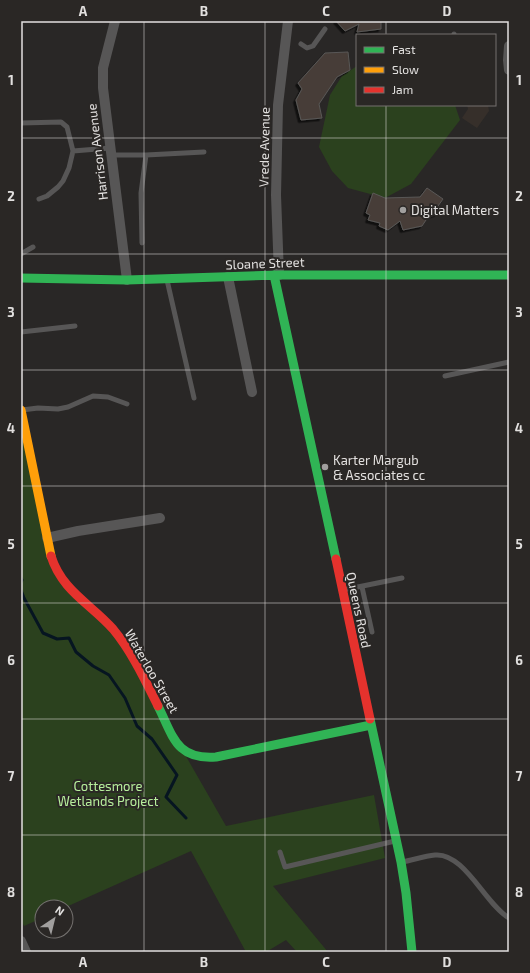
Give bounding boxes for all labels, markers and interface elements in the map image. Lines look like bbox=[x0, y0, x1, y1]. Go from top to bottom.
text: A bbox=[79, 3, 88, 19]
text: B bbox=[200, 3, 208, 19]
text: C bbox=[322, 3, 330, 19]
text: D bbox=[443, 3, 452, 19]
legend bbox=[356, 34, 496, 106]
text: Fast bbox=[392, 42, 416, 56]
text: Slow bbox=[392, 62, 419, 76]
text: 1 bbox=[8, 72, 14, 88]
text: 1 bbox=[516, 72, 522, 88]
text: Jam bbox=[392, 82, 413, 96]
street label: Harrison Avenue bbox=[83, 103, 111, 201]
street label: Vrede Avenue bbox=[255, 107, 273, 187]
text: 2 bbox=[7, 188, 15, 204]
text: 2 bbox=[515, 188, 523, 204]
place label: Digital Matters bbox=[411, 202, 499, 218]
marker: Digital Matters bbox=[398, 205, 408, 215]
street label: Sloane Street bbox=[225, 254, 305, 272]
text: 3 bbox=[7, 304, 15, 320]
text: 3 bbox=[515, 304, 523, 320]
text: 4 bbox=[7, 420, 15, 436]
text: 4 bbox=[515, 420, 523, 436]
place label: Karter Margub & Associates cc bbox=[333, 452, 425, 483]
marker: Karter Margub & Associates cc bbox=[320, 462, 330, 472]
text: 5 bbox=[7, 536, 15, 552]
text: 5 bbox=[515, 536, 523, 552]
street label: Queens Road bbox=[343, 571, 375, 649]
street label: Waterloo Street bbox=[122, 626, 182, 716]
text: 6 bbox=[7, 652, 15, 668]
text: 6 bbox=[515, 652, 523, 668]
text: 7 bbox=[8, 768, 15, 784]
text: 7 bbox=[516, 768, 523, 784]
park label: Cottesmore Wetlands Project bbox=[57, 778, 159, 809]
text: 8 bbox=[7, 884, 15, 900]
text: 8 bbox=[515, 884, 523, 900]
north arrow bbox=[34, 899, 74, 939]
text: N bbox=[53, 903, 67, 918]
text: A bbox=[79, 954, 88, 970]
text: B bbox=[200, 954, 208, 970]
text: C bbox=[322, 954, 330, 970]
text: D bbox=[443, 954, 452, 970]

